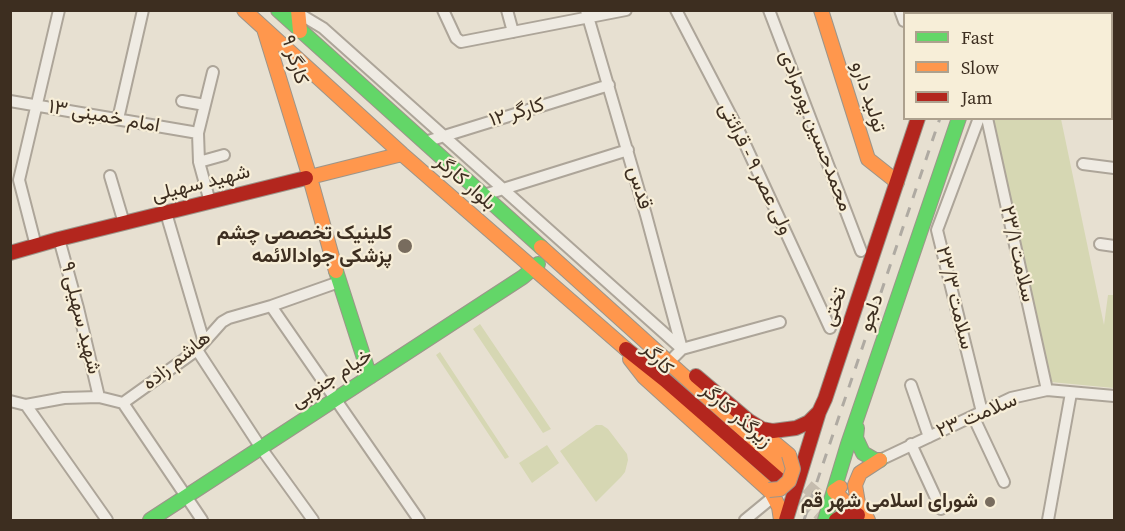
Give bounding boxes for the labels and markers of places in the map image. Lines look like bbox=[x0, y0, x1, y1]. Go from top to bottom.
place label: کلینیک تخصصی چشم پزشکی جوادالائمه bbox=[217, 222, 392, 269]
marker: کلینیک تخصصی چشم پزشکی جوادالائمه bbox=[396, 237, 414, 255]
place label: شورای اسلامی شهر قم bbox=[801, 490, 978, 514]
marker: شورای اسلامی شهر قم bbox=[983, 495, 997, 509]

